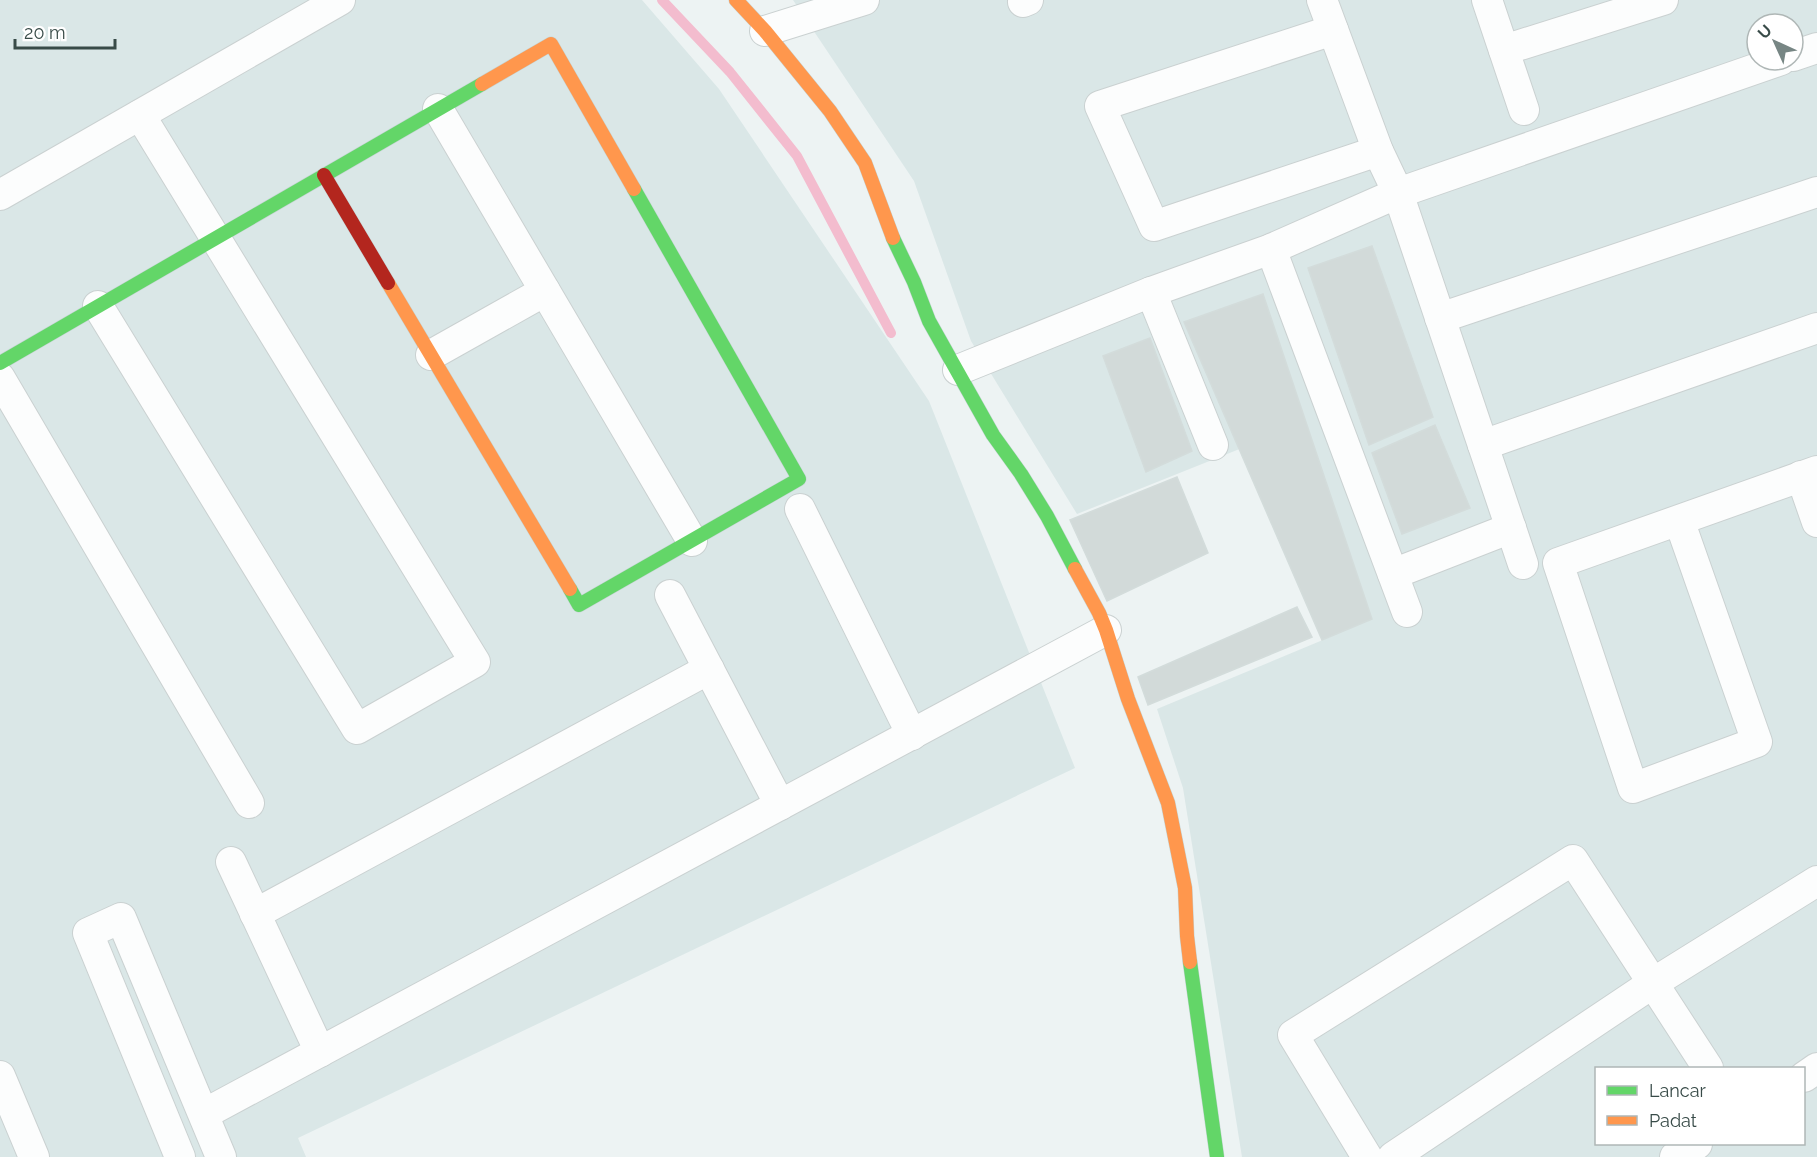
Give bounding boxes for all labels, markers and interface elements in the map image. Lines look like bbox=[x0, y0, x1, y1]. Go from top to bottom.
scale bar bbox=[15, 12, 116, 50]
north arrow bbox=[1745, 12, 1805, 72]
text: U bbox=[1754, 21, 1776, 43]
text: 20 m bbox=[24, 22, 66, 43]
legend bbox=[1595, 1067, 1805, 1145]
text: Lancar bbox=[1649, 1080, 1706, 1101]
text: Padat bbox=[1649, 1110, 1697, 1131]

